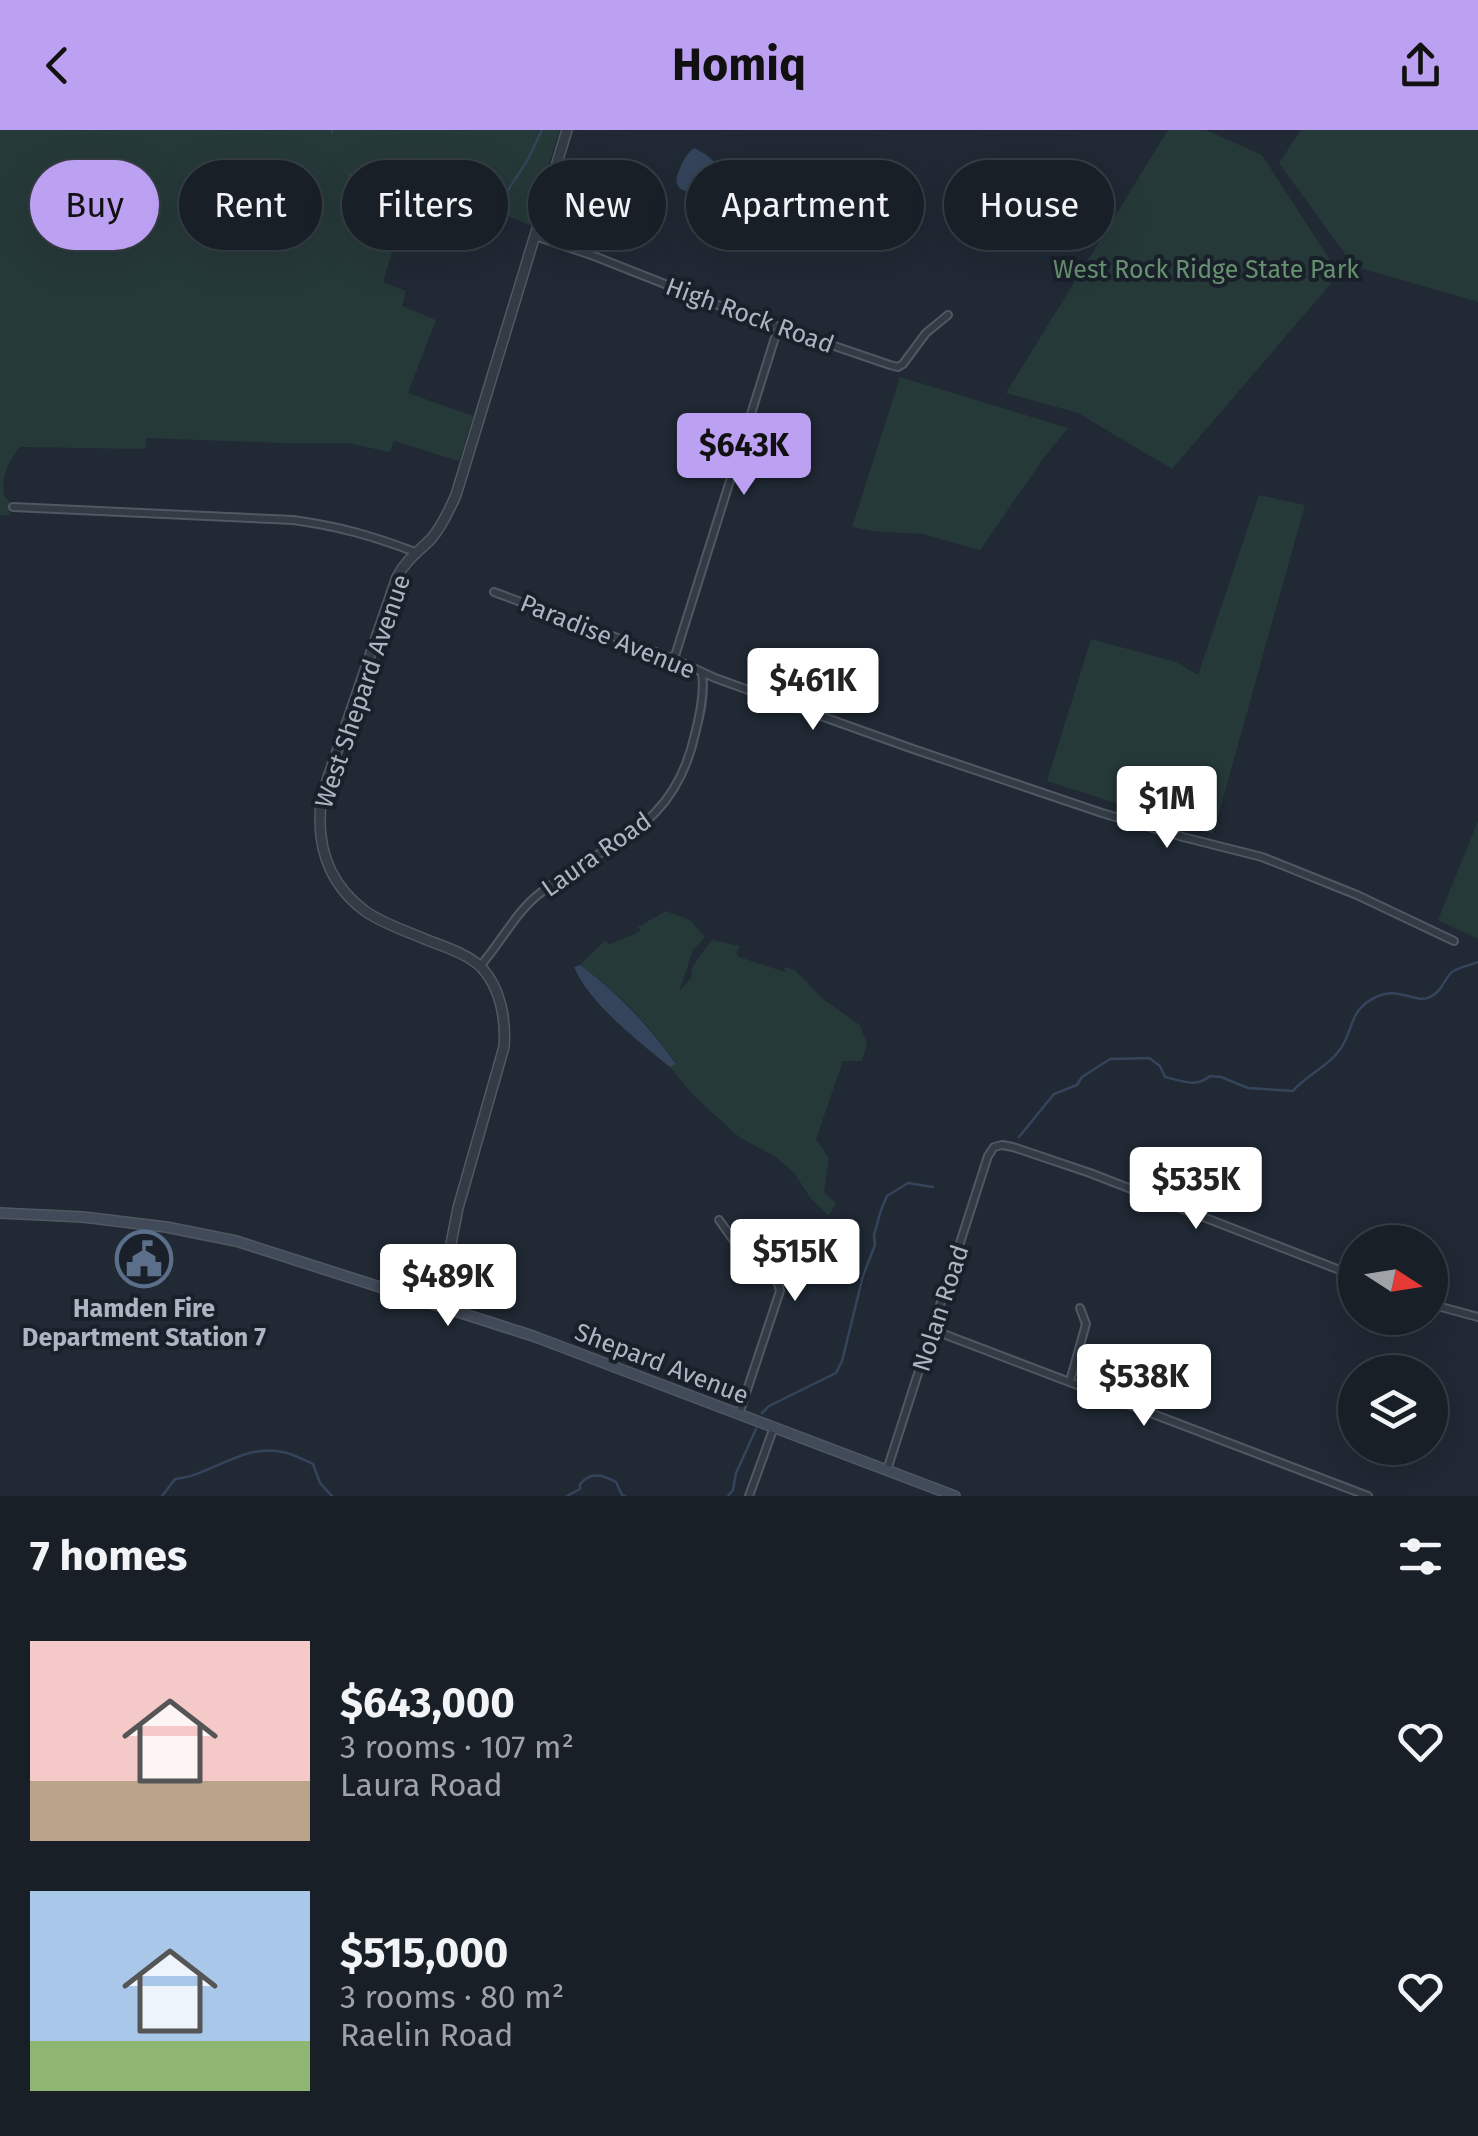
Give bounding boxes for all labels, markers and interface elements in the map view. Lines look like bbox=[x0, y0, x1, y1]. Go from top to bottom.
icon: back bbox=[30, 38, 85, 93]
text: Homiq bbox=[672, 38, 806, 92]
icon: share bbox=[1393, 38, 1448, 93]
chip: Buy bbox=[30, 160, 159, 250]
chip: Rent bbox=[179, 160, 322, 250]
chip: Filters bbox=[342, 160, 508, 250]
chip: New bbox=[528, 160, 666, 250]
chip: Apartment bbox=[686, 160, 924, 250]
chip: House bbox=[944, 160, 1114, 250]
park label: West Rock Ridge State Park bbox=[1053, 255, 1359, 285]
street label: High Rock Road bbox=[662, 272, 838, 360]
pin: $643K bbox=[674, 413, 814, 498]
text: $643K bbox=[699, 426, 789, 464]
street label: West Shepard Avenue bbox=[309, 571, 417, 812]
street label: Paradise Avenue bbox=[516, 588, 699, 686]
pin: $461K bbox=[743, 648, 883, 733]
text: $461K bbox=[769, 661, 857, 699]
pin: $1M bbox=[1119, 766, 1215, 851]
text: $1M bbox=[1139, 779, 1195, 817]
street label: Laura Road bbox=[536, 806, 657, 904]
pin: $535K bbox=[1126, 1147, 1266, 1232]
text: $535K bbox=[1152, 1160, 1240, 1198]
pin: $515K bbox=[725, 1219, 865, 1304]
north arrow bbox=[1338, 1225, 1448, 1335]
map controls bbox=[1338, 1225, 1448, 1465]
public building icon: Hamden Fire Department Station 7 bbox=[114, 1229, 174, 1289]
text: $515K bbox=[752, 1232, 838, 1270]
street label: Nolan Road bbox=[906, 1241, 976, 1375]
pin: $489K bbox=[378, 1244, 518, 1329]
text: $489K bbox=[402, 1257, 494, 1295]
place label: Hamden Fire Department Station 7 bbox=[22, 1294, 266, 1353]
street label: Shepard Avenue bbox=[571, 1317, 753, 1411]
pin: $538K bbox=[1074, 1344, 1214, 1429]
button: layers bbox=[1338, 1355, 1448, 1465]
text: $538K bbox=[1099, 1357, 1189, 1395]
icon: filters bbox=[1393, 1529, 1448, 1584]
text: 7 homes bbox=[30, 1531, 187, 1581]
text: $643,000 bbox=[340, 1678, 515, 1728]
icon: home bbox=[110, 1681, 230, 1801]
icon: heart bbox=[1393, 1714, 1448, 1769]
text: 3 rooms · 107 m² bbox=[340, 1728, 574, 1766]
text: Laura Road bbox=[340, 1766, 503, 1804]
text: $515,000 bbox=[340, 1928, 508, 1978]
icon: home bbox=[110, 1931, 230, 2051]
icon: heart bbox=[1393, 1964, 1448, 2019]
text: 3 rooms · 80 m² bbox=[340, 1978, 564, 2016]
text: Raelin Road bbox=[340, 2016, 513, 2054]

